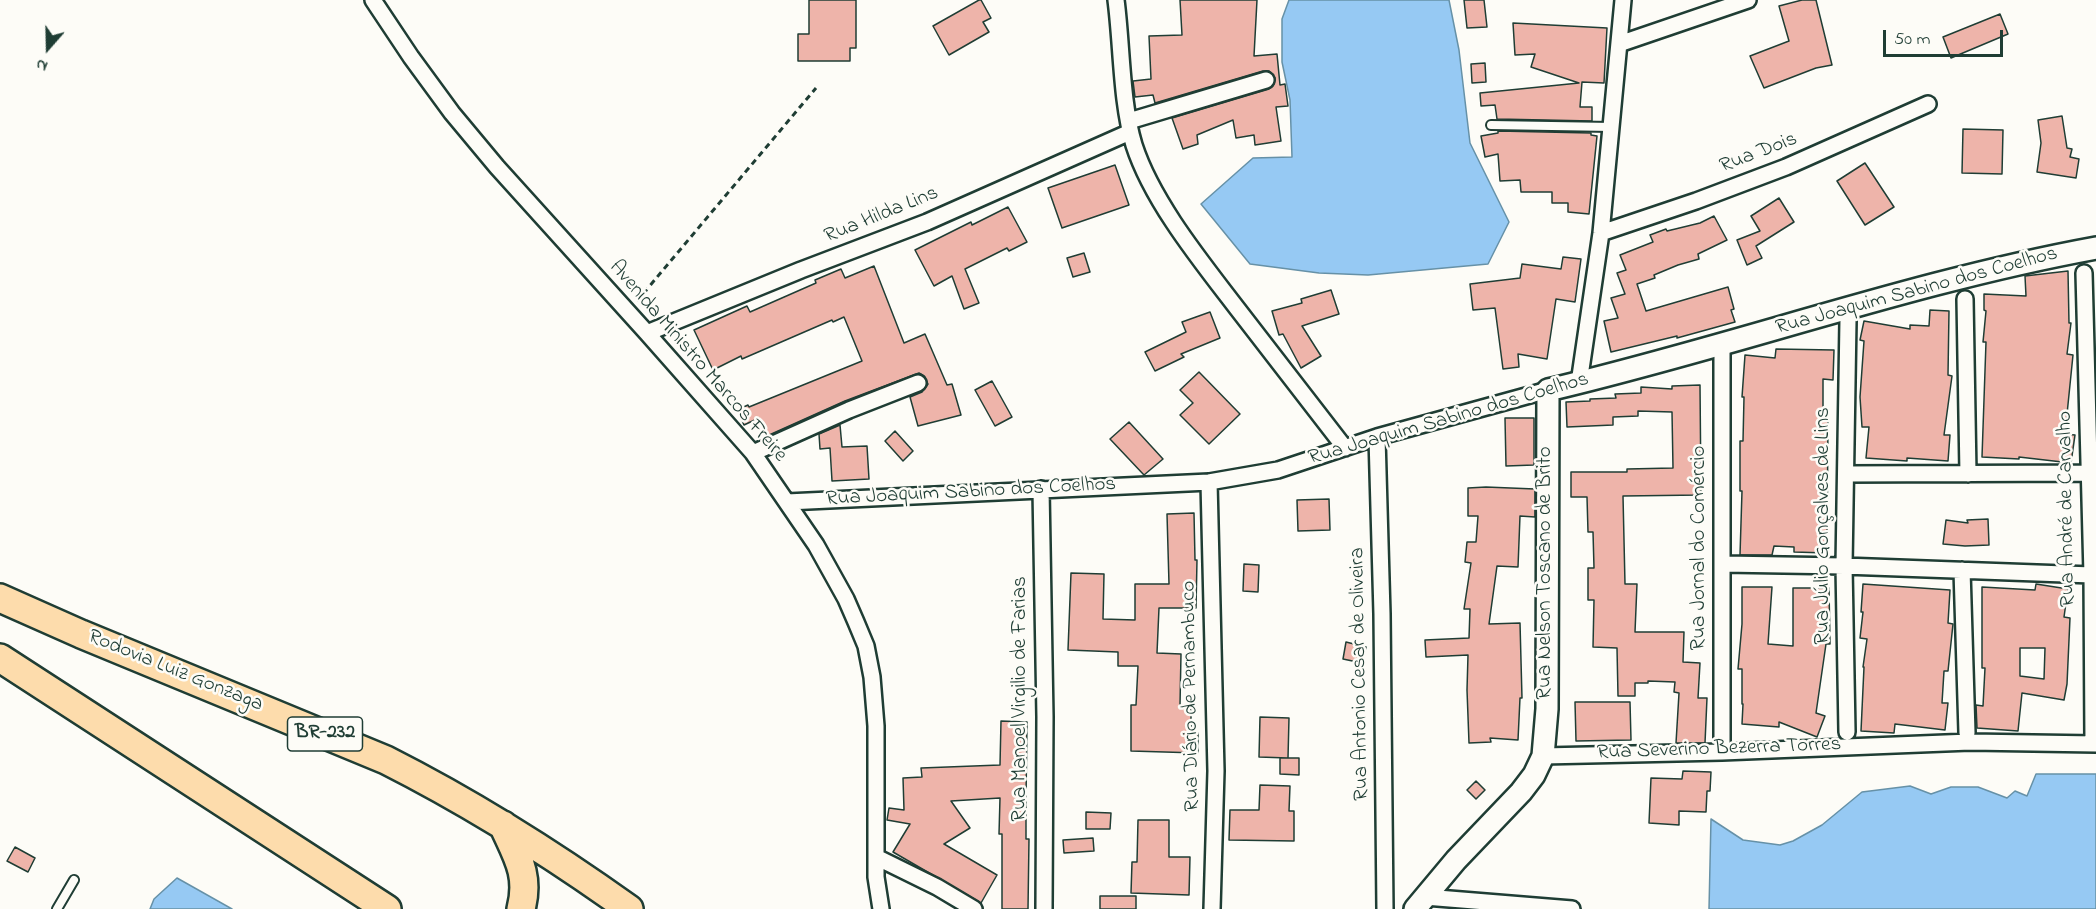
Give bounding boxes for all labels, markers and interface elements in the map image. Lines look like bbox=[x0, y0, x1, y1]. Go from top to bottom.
north arrow bbox=[18, 18, 78, 78]
scale bar bbox=[1886, 18, 2006, 56]
text: 50 m bbox=[1894, 27, 1931, 53]
text: N bbox=[33, 52, 51, 78]
street label: Rua Dois bbox=[1717, 128, 1801, 180]
street label: Rua Hilda Lins bbox=[821, 182, 943, 250]
street label: Rua Joaquim Sabino dos Coelhos bbox=[1773, 242, 2061, 342]
street label: Avenida Ministro Marcos Freire bbox=[603, 256, 791, 468]
street label: Rua Joaquim Sabino dos Coelhos bbox=[1306, 368, 1592, 472]
street label: Rua Júlio Gonçalves de Lins bbox=[1812, 407, 1838, 645]
street label: Rua André de Carvalho bbox=[2054, 411, 2082, 607]
street label: Rua Nelson Toscano de Brito bbox=[1534, 446, 1560, 700]
street label: Rua Jornal do Comércio bbox=[1688, 446, 1714, 650]
street label: Rua Joaquim Sabino dos Coelhos bbox=[825, 473, 1117, 513]
street label: Rua Antonio Cesar de Oliveira bbox=[1346, 547, 1376, 801]
street label: Rua Manoel Virgilio de Farias bbox=[1009, 576, 1035, 822]
street label: Rua Diário de Pernambuco bbox=[1177, 580, 1207, 812]
street label: Rodovia Luiz Gonzaga bbox=[84, 625, 266, 719]
road number: BR-232 bbox=[288, 717, 362, 751]
street label: Rua Severino Bezerra Torres bbox=[1596, 733, 1842, 767]

